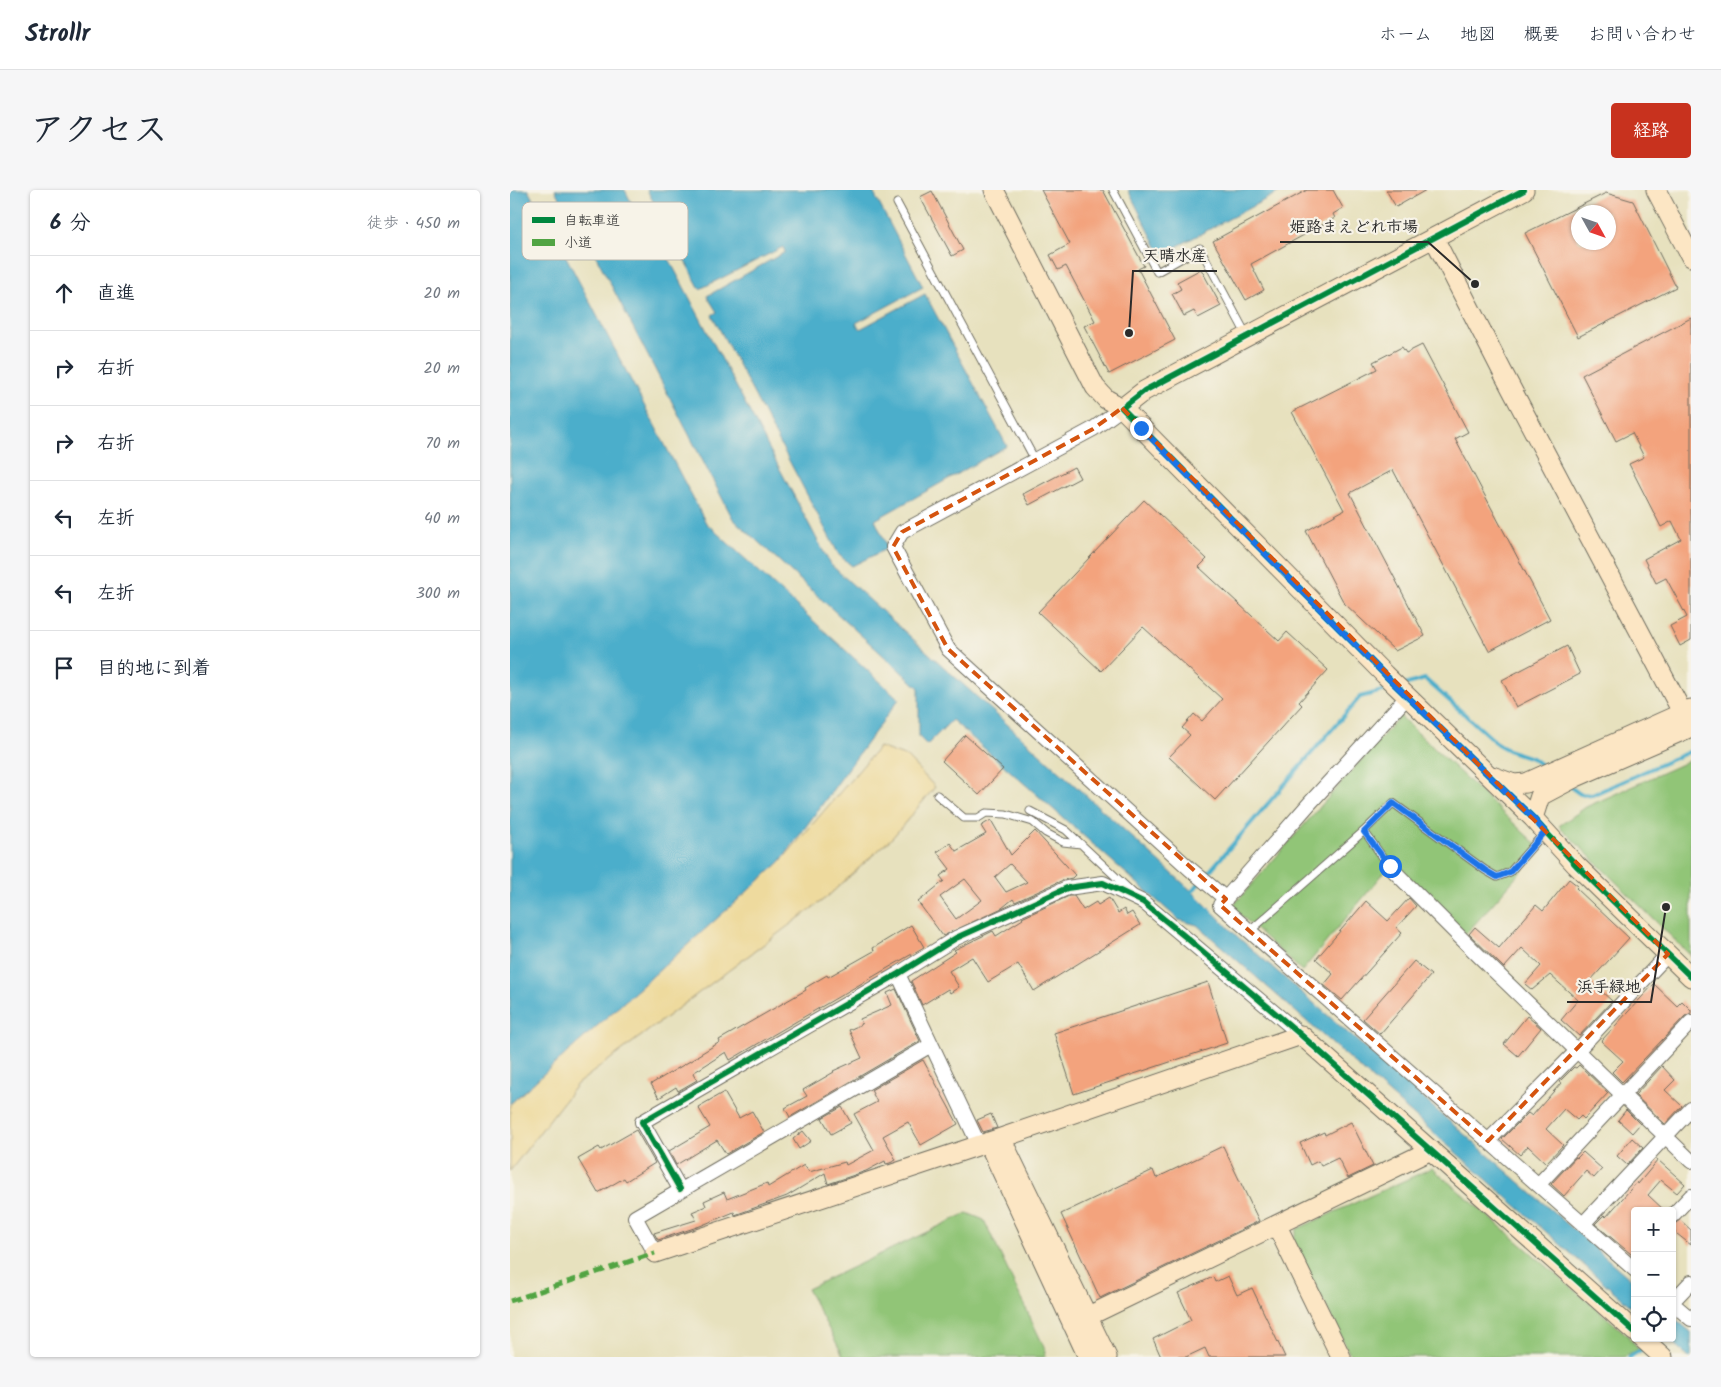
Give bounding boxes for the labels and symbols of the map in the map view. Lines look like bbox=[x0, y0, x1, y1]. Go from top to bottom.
legend bbox=[522, 202, 688, 260]
north arrow bbox=[1571, 205, 1616, 250]
text: 自転車道 bbox=[564, 210, 620, 232]
callout: 姫路まえどれ市場 bbox=[1280, 211, 1428, 242]
text: 姫路まえどれ市場 bbox=[1290, 215, 1418, 240]
text: 小道 bbox=[564, 232, 592, 254]
callout: 天晴水産 bbox=[1133, 240, 1217, 271]
text: 天晴水産 bbox=[1143, 244, 1207, 269]
route end bbox=[1130, 417, 1153, 440]
route start bbox=[1379, 855, 1402, 878]
callout: 浜手緑地 bbox=[1567, 971, 1651, 1002]
text: 浜手緑地 bbox=[1577, 975, 1641, 1000]

